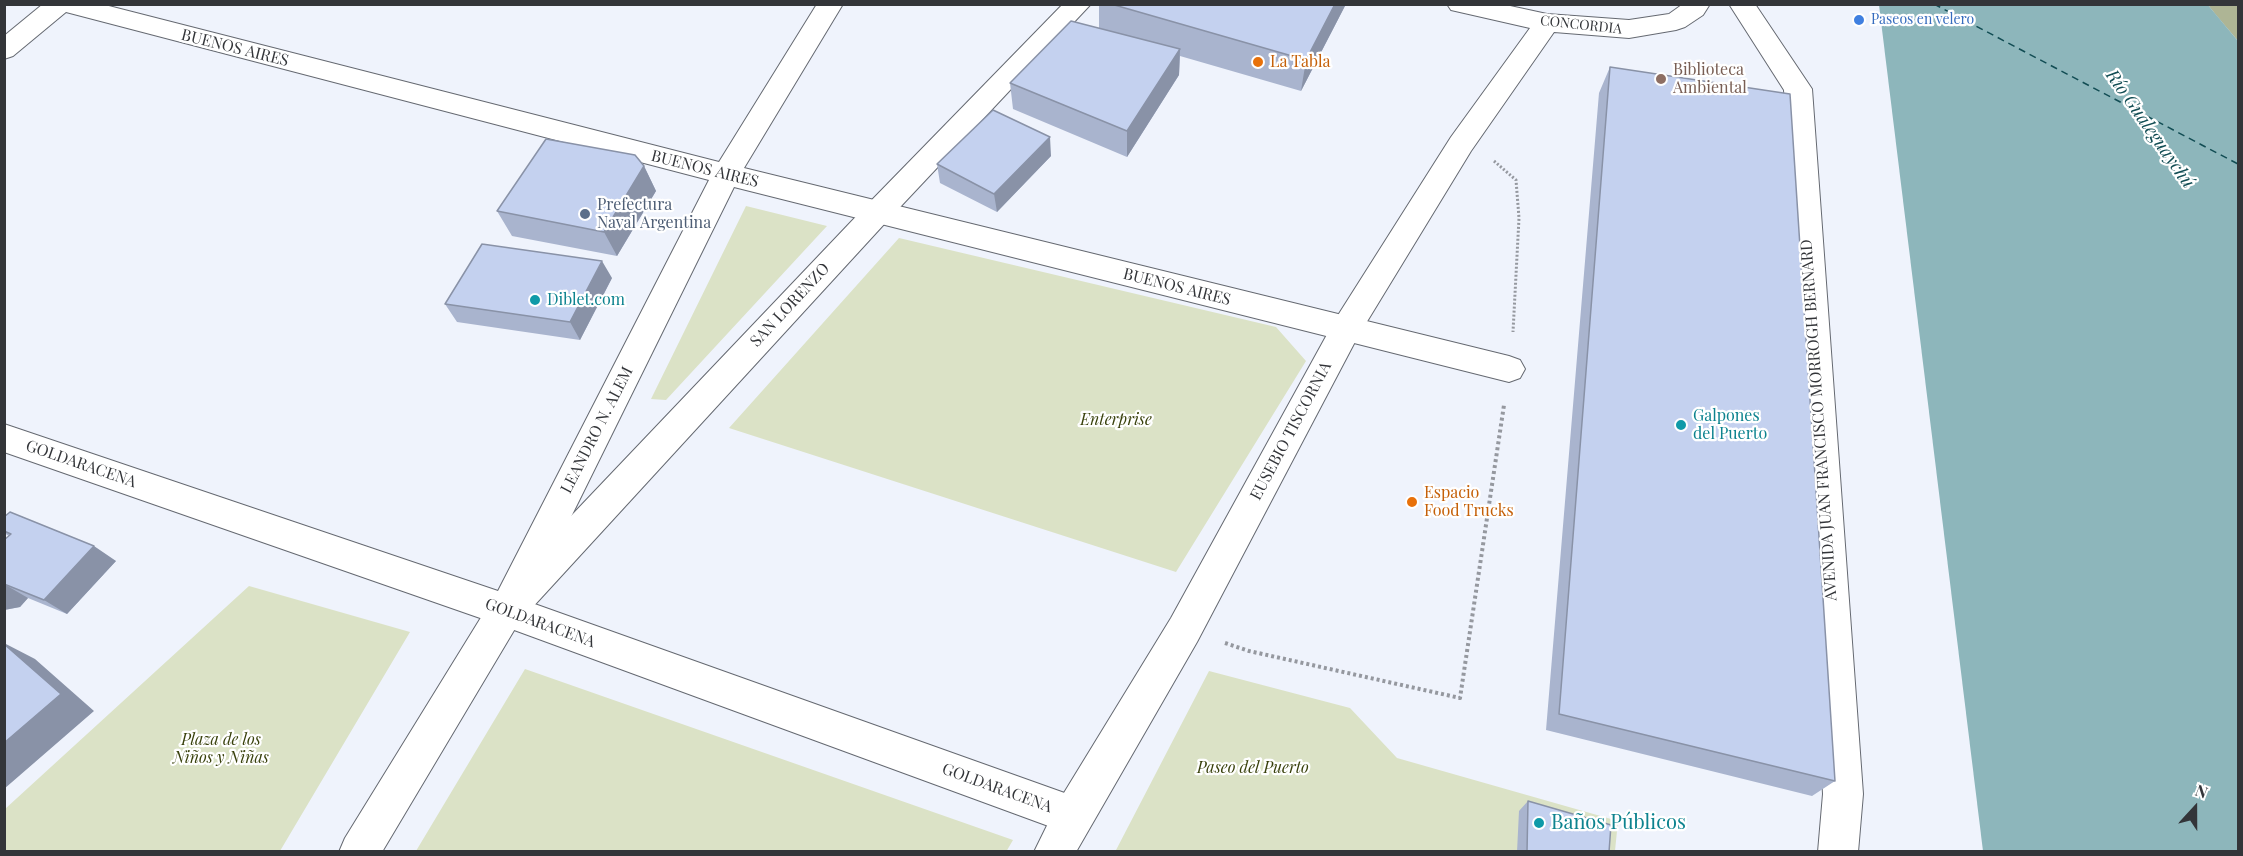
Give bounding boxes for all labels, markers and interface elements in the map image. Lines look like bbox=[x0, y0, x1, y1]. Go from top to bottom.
street label: CONCORDIA bbox=[1539, 12, 1623, 38]
place label: Paseos en velero bbox=[1871, 12, 1974, 28]
marker: Paseos en velero bbox=[1852, 13, 1866, 27]
street label: BUENOS AIRES bbox=[179, 25, 291, 71]
place label: La Tabla bbox=[1270, 52, 1330, 72]
marker: La Tabla bbox=[1251, 55, 1265, 69]
place label: Biblioteca Ambiental bbox=[1673, 60, 1747, 98]
water label: Río Gualeguaychú bbox=[2101, 66, 2199, 192]
marker: Biblioteca Ambiental bbox=[1654, 72, 1668, 86]
street label: BUENOS AIRES bbox=[649, 146, 761, 192]
place label: Prefectura Naval Argentina bbox=[597, 195, 711, 233]
marker: Prefectura Naval Argentina bbox=[578, 207, 592, 221]
street label: AVENIDA JUAN FRANCISCO MORROGH BERNARD bbox=[1797, 239, 1841, 601]
street label: SAN LORENZO bbox=[746, 259, 834, 351]
street label: BUENOS AIRES bbox=[1121, 264, 1233, 310]
place label: Diblet.com bbox=[547, 290, 625, 310]
marker: Diblet.com bbox=[528, 293, 542, 307]
street label: EUSEBIO TISCORNIA bbox=[1246, 359, 1336, 503]
street label: LEANDRO N. ALEM bbox=[557, 363, 637, 497]
place label: Galpones del Puerto bbox=[1693, 406, 1767, 444]
park label: Enterprise bbox=[1080, 410, 1152, 430]
marker: Galpones del Puerto bbox=[1674, 418, 1688, 432]
street label: GOLDARACENA bbox=[23, 436, 139, 492]
place label: Espacio Food Trucks bbox=[1424, 483, 1514, 521]
marker: Espacio Food Trucks bbox=[1405, 495, 1419, 509]
street label: GOLDARACENA bbox=[482, 594, 598, 652]
park label: Plaza de los Niños y Niñas bbox=[173, 730, 269, 768]
park label: Paseo del Puerto bbox=[1197, 758, 1309, 778]
street label: GOLDARACENA bbox=[939, 759, 1055, 817]
north arrow bbox=[2165, 778, 2225, 838]
text: N bbox=[2192, 779, 2211, 803]
place label: Baños Públicos bbox=[1551, 811, 1686, 835]
marker: Baños Públicos bbox=[1532, 816, 1546, 830]

